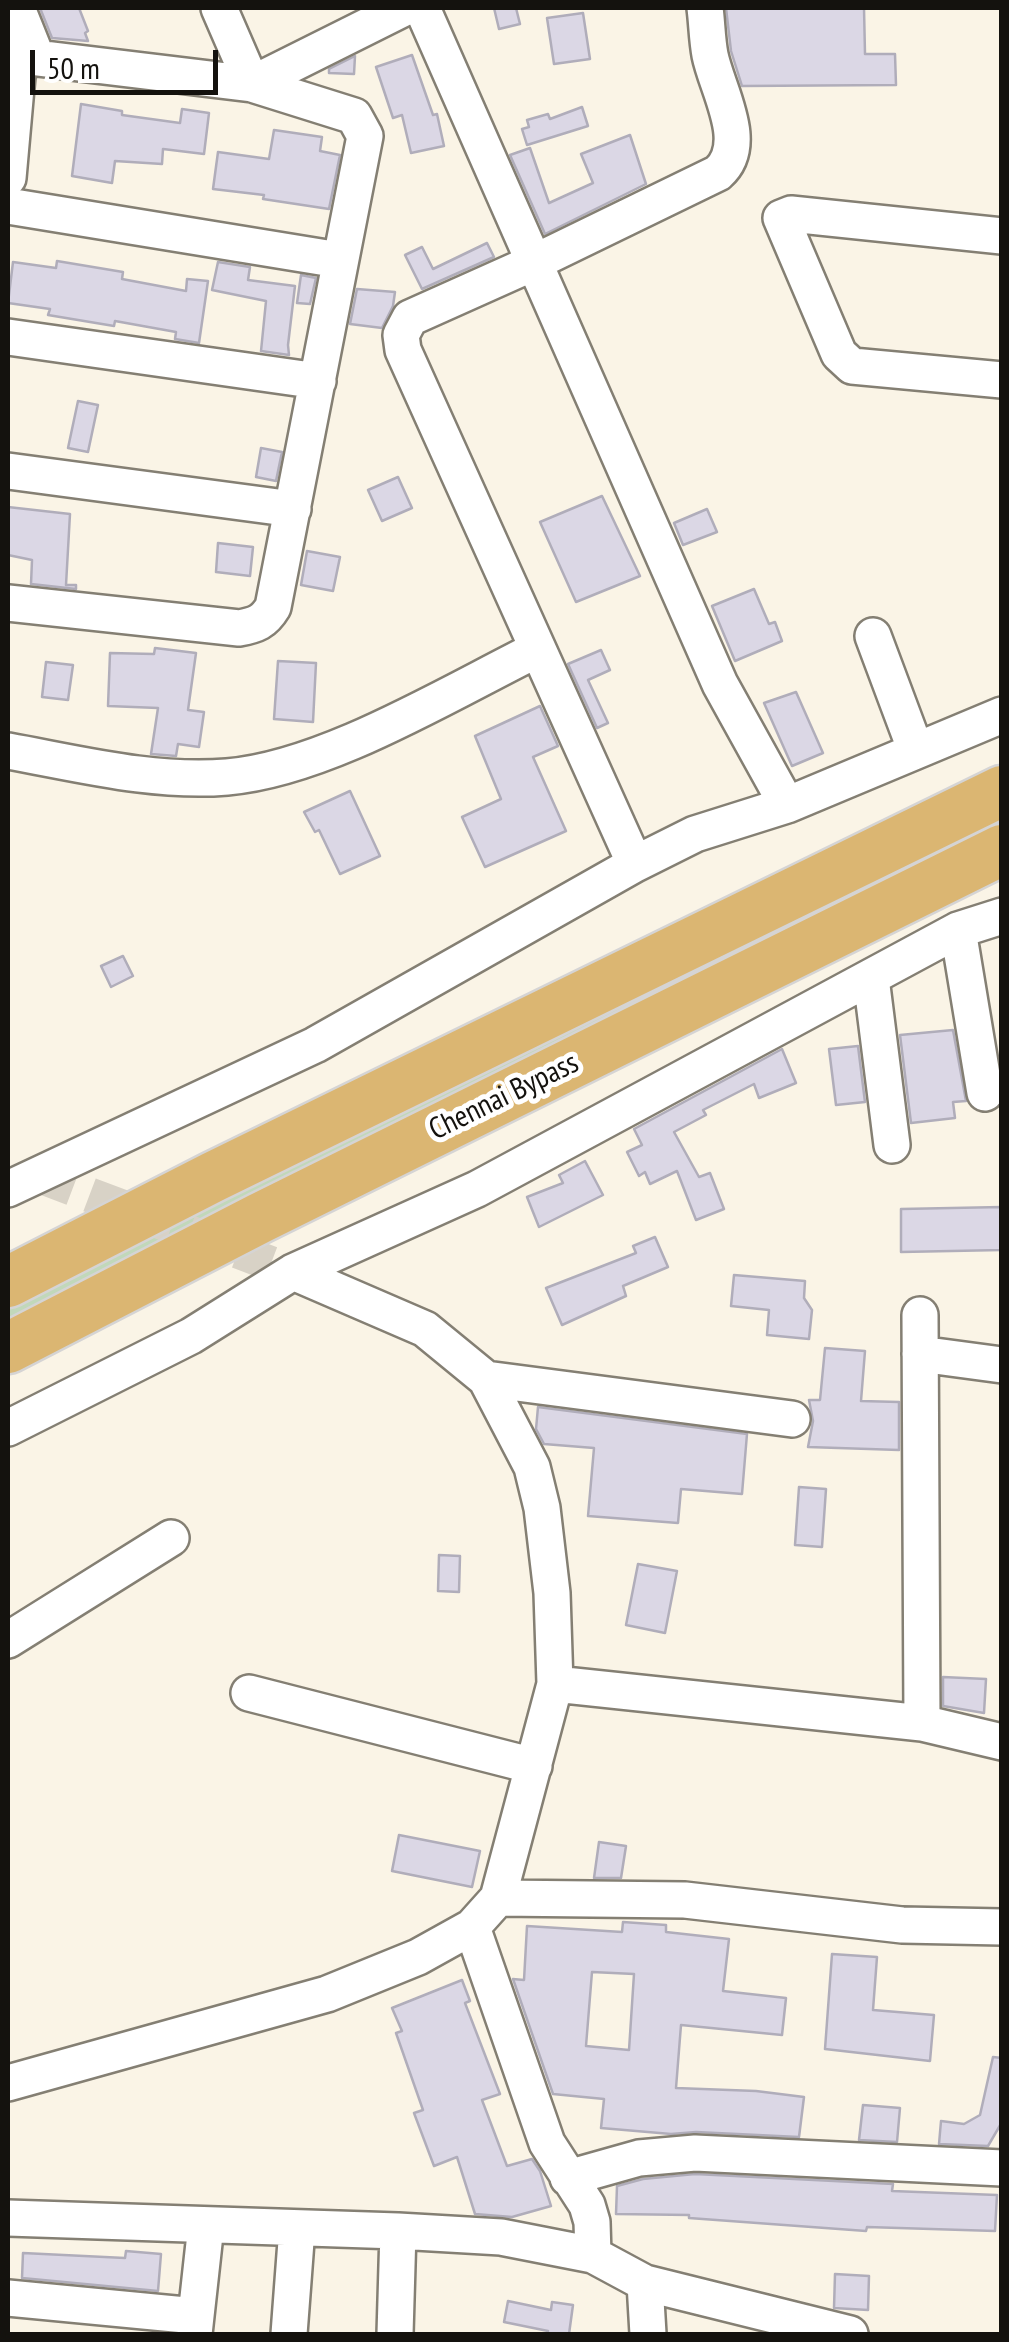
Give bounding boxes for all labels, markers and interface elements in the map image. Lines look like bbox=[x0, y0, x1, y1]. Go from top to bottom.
scale bar bbox=[35, 30, 222, 92]
text: 50 m bbox=[47, 48, 100, 87]
street label: Chennai Bypass bbox=[424, 1045, 584, 1149]

